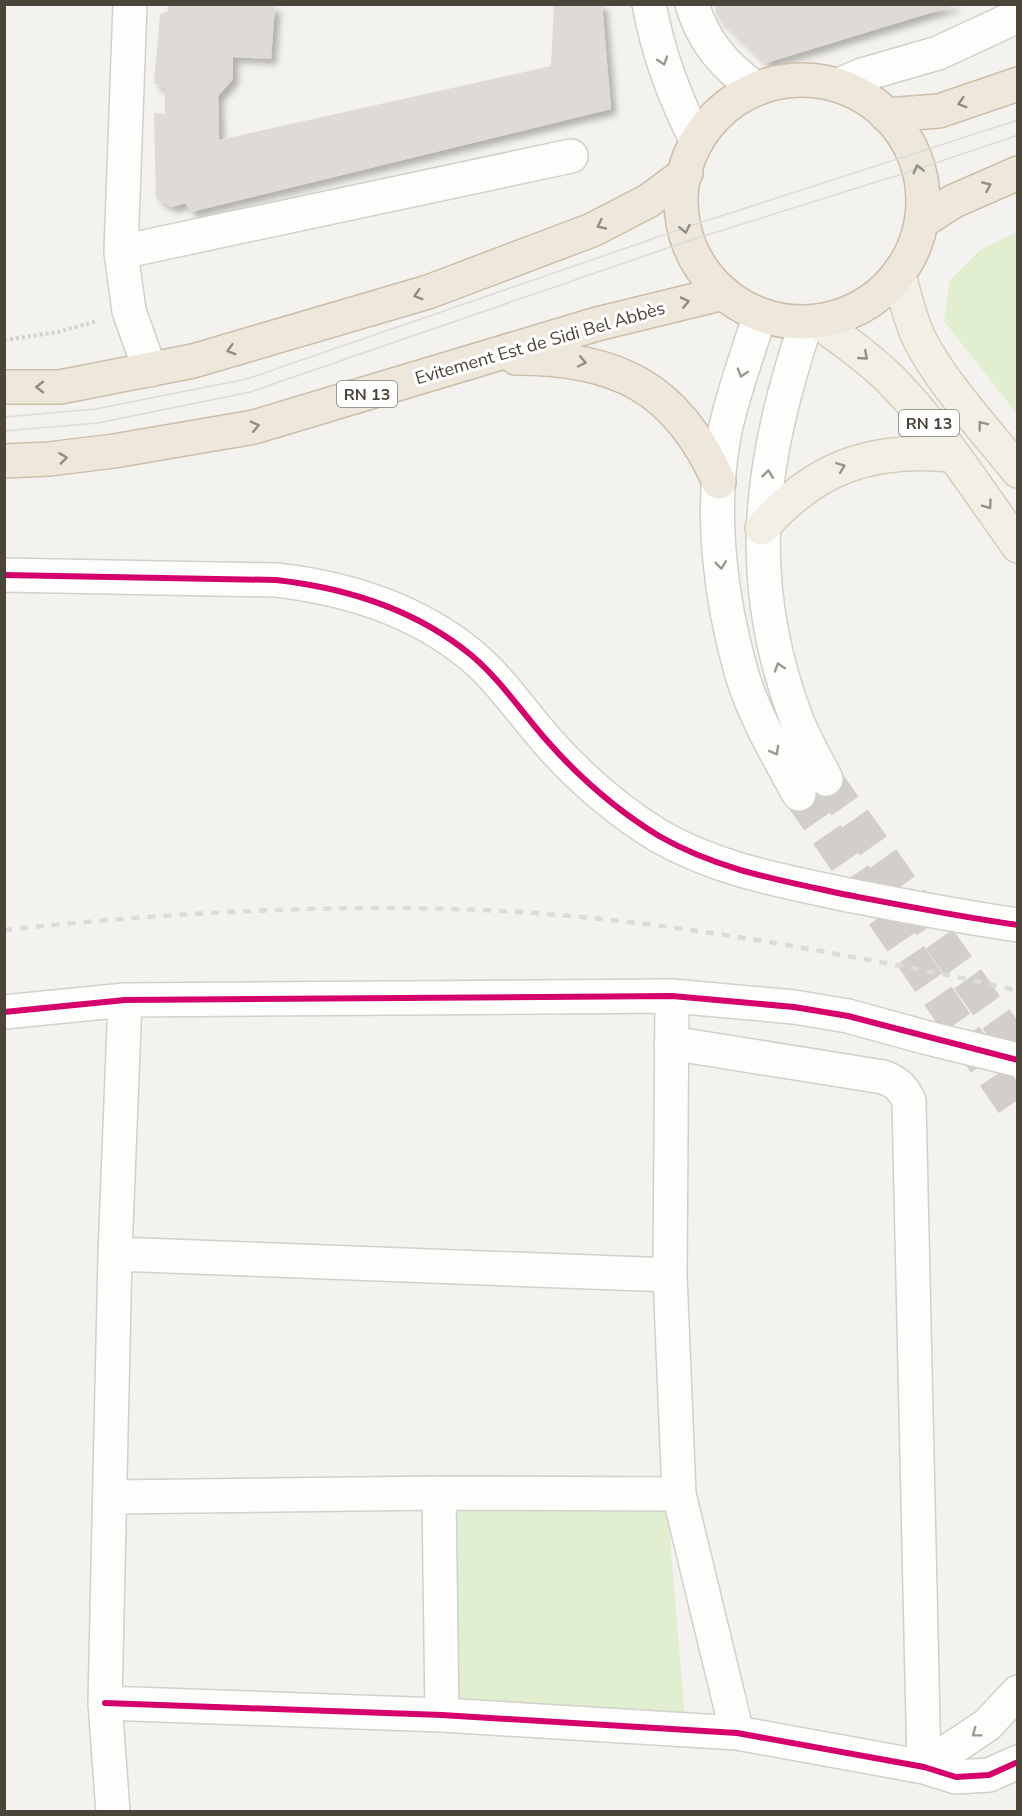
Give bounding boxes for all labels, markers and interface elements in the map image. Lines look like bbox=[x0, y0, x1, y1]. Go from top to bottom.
one-way arrow bbox=[656, 55, 668, 66]
one-way arrow bbox=[957, 96, 968, 108]
one-way arrow bbox=[912, 164, 925, 174]
one-way arrow bbox=[981, 182, 992, 194]
one-way arrow bbox=[596, 218, 607, 230]
one-way arrow bbox=[678, 224, 691, 234]
one-way arrow bbox=[413, 288, 424, 300]
street label: Evitement Est de Sidi Bel Abbès bbox=[412, 296, 668, 390]
one-way arrow bbox=[679, 297, 689, 310]
one-way arrow bbox=[226, 343, 237, 355]
one-way arrow bbox=[857, 349, 868, 360]
one-way arrow bbox=[576, 355, 586, 368]
one-way arrow bbox=[737, 368, 750, 378]
one-way arrow bbox=[36, 381, 45, 393]
road number: RN 13 bbox=[337, 381, 397, 407]
road number: RN 13 bbox=[899, 410, 959, 436]
one-way arrow bbox=[250, 420, 260, 433]
one-way arrow bbox=[978, 421, 989, 432]
one-way arrow bbox=[58, 452, 67, 464]
one-way arrow bbox=[835, 462, 846, 475]
one-way arrow bbox=[761, 470, 773, 479]
one-way arrow bbox=[981, 499, 992, 510]
one-way arrow bbox=[714, 560, 727, 570]
one-way arrow bbox=[774, 663, 787, 673]
one-way arrow bbox=[768, 745, 779, 755]
one-way arrow bbox=[972, 1725, 983, 1736]

